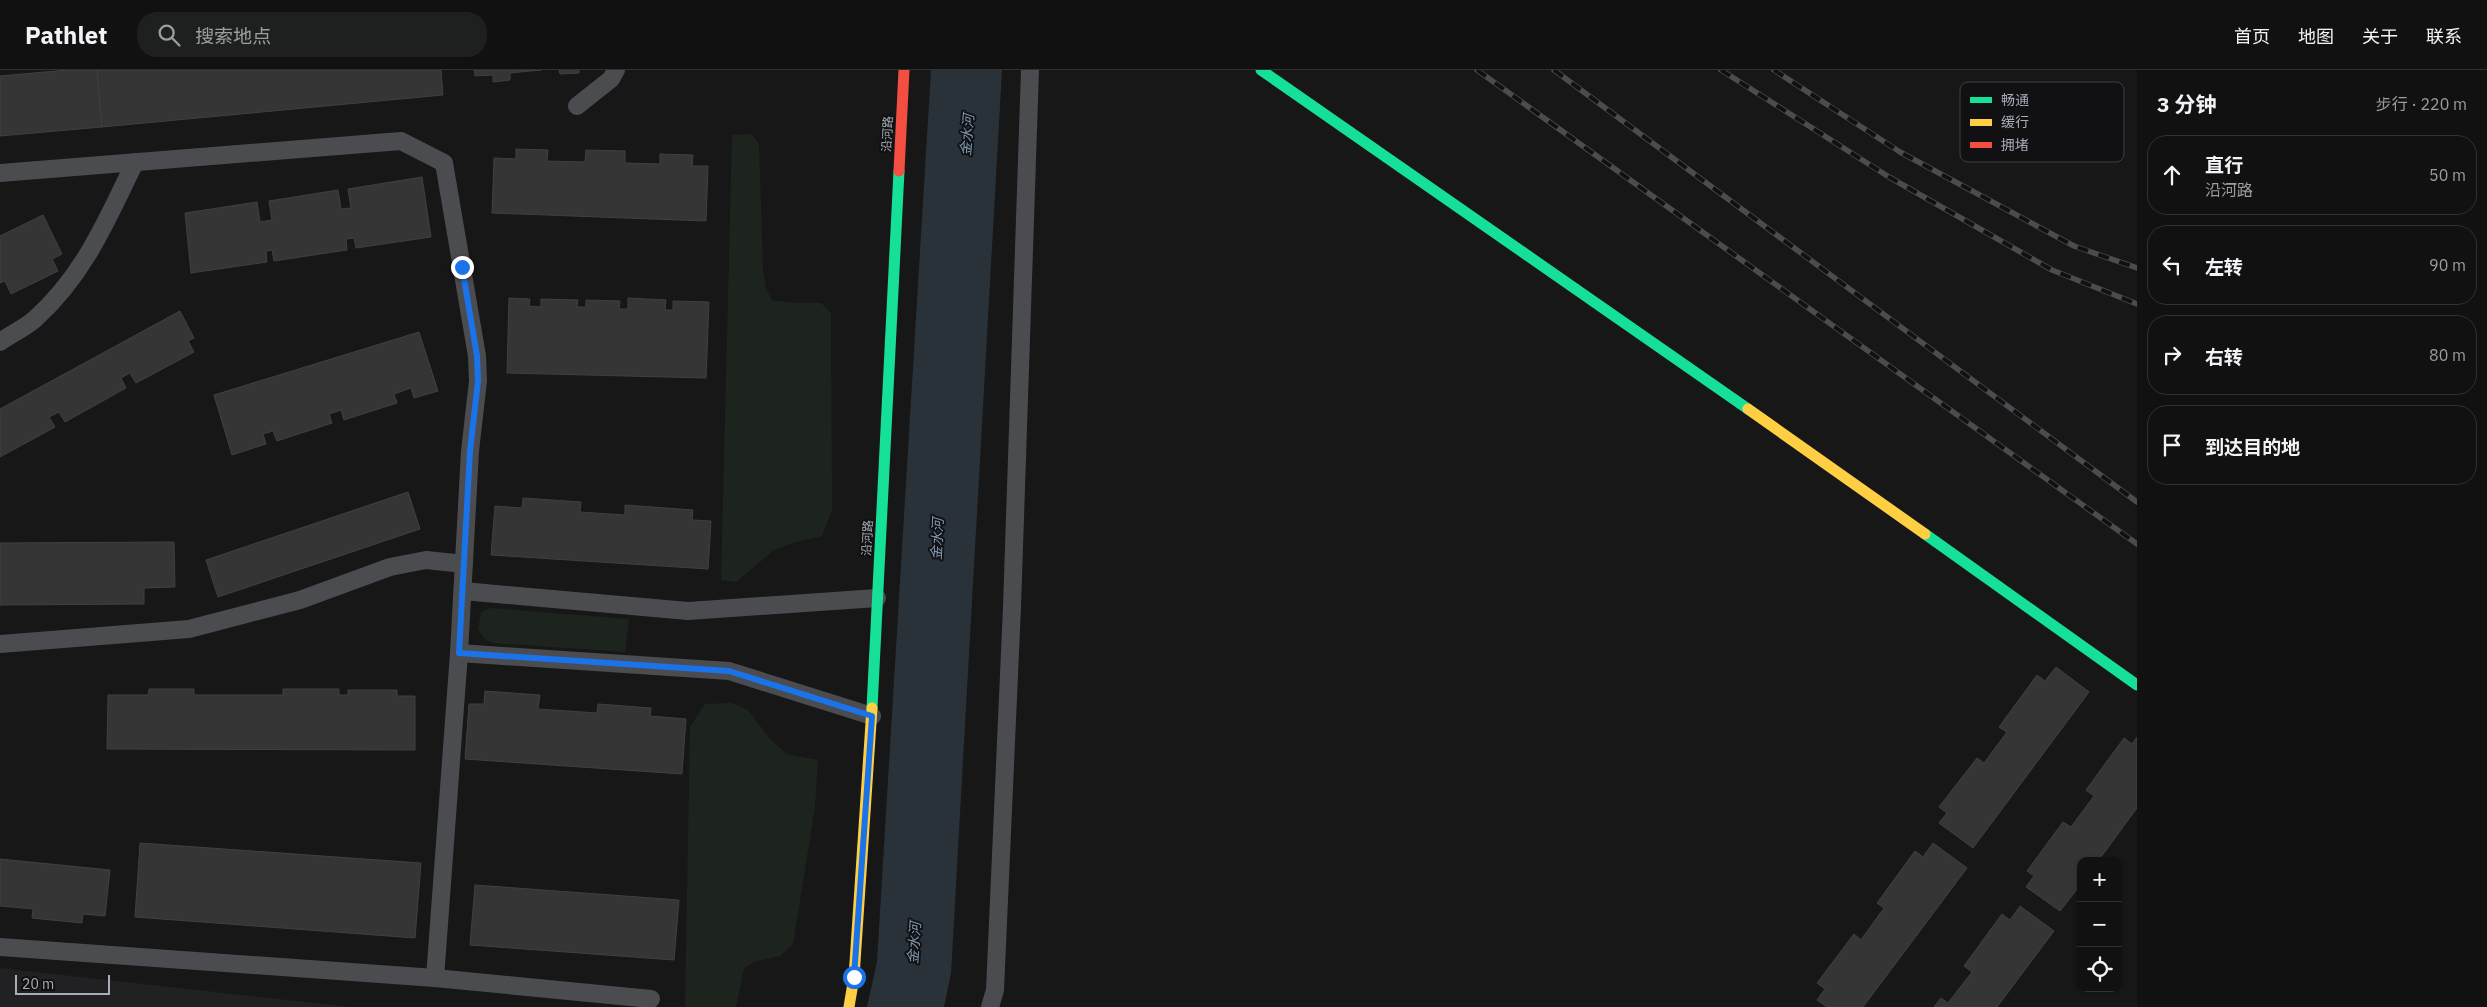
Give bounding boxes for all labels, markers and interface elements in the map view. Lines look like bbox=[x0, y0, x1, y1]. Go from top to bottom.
search box bbox=[137, 12, 487, 57]
text: Pathlet bbox=[25, 19, 107, 51]
icon: search bbox=[155, 21, 183, 49]
text: 搜索地点 bbox=[195, 24, 271, 48]
text: 首页 bbox=[2234, 25, 2270, 48]
text: 地图 bbox=[2298, 25, 2334, 48]
text: 关于 bbox=[2362, 25, 2398, 48]
text: 联系 bbox=[2426, 25, 2462, 48]
legend bbox=[1960, 82, 2124, 162]
text: 3 分钟 bbox=[2157, 90, 2217, 118]
text: 畅通 bbox=[2001, 91, 2029, 109]
text: 步行 · 220 m bbox=[2376, 94, 2467, 114]
water label: 金水河 bbox=[956, 110, 978, 157]
text: 缓行 bbox=[2001, 113, 2029, 131]
street label: 沿河路 bbox=[879, 116, 895, 152]
text: 拥堵 bbox=[2001, 136, 2029, 154]
text: 直行 bbox=[2205, 153, 2243, 177]
icon: ahead bbox=[2158, 161, 2186, 189]
text: 50 m bbox=[2429, 165, 2466, 185]
text: 沿河路 bbox=[2205, 180, 2253, 200]
icon: left bbox=[2158, 251, 2186, 279]
text: 左转 bbox=[2205, 255, 2243, 279]
text: 90 m bbox=[2429, 255, 2466, 275]
route end bbox=[451, 256, 474, 279]
icon: right bbox=[2158, 341, 2186, 369]
text: 右转 bbox=[2205, 345, 2243, 369]
text: 80 m bbox=[2429, 345, 2466, 365]
icon: arrive bbox=[2158, 431, 2186, 459]
text: 到达目的地 bbox=[2205, 435, 2300, 459]
water label: 金水河 bbox=[927, 515, 947, 560]
street label: 沿河路 bbox=[859, 520, 875, 556]
map controls bbox=[2077, 857, 2122, 992]
button: + bbox=[2077, 857, 2122, 902]
button: − bbox=[2077, 902, 2122, 947]
water label: 金水河 bbox=[904, 918, 925, 965]
button: locate bbox=[2077, 947, 2122, 992]
route start bbox=[843, 966, 866, 989]
scale bar bbox=[15, 972, 110, 995]
text: 20 m bbox=[22, 975, 54, 993]

